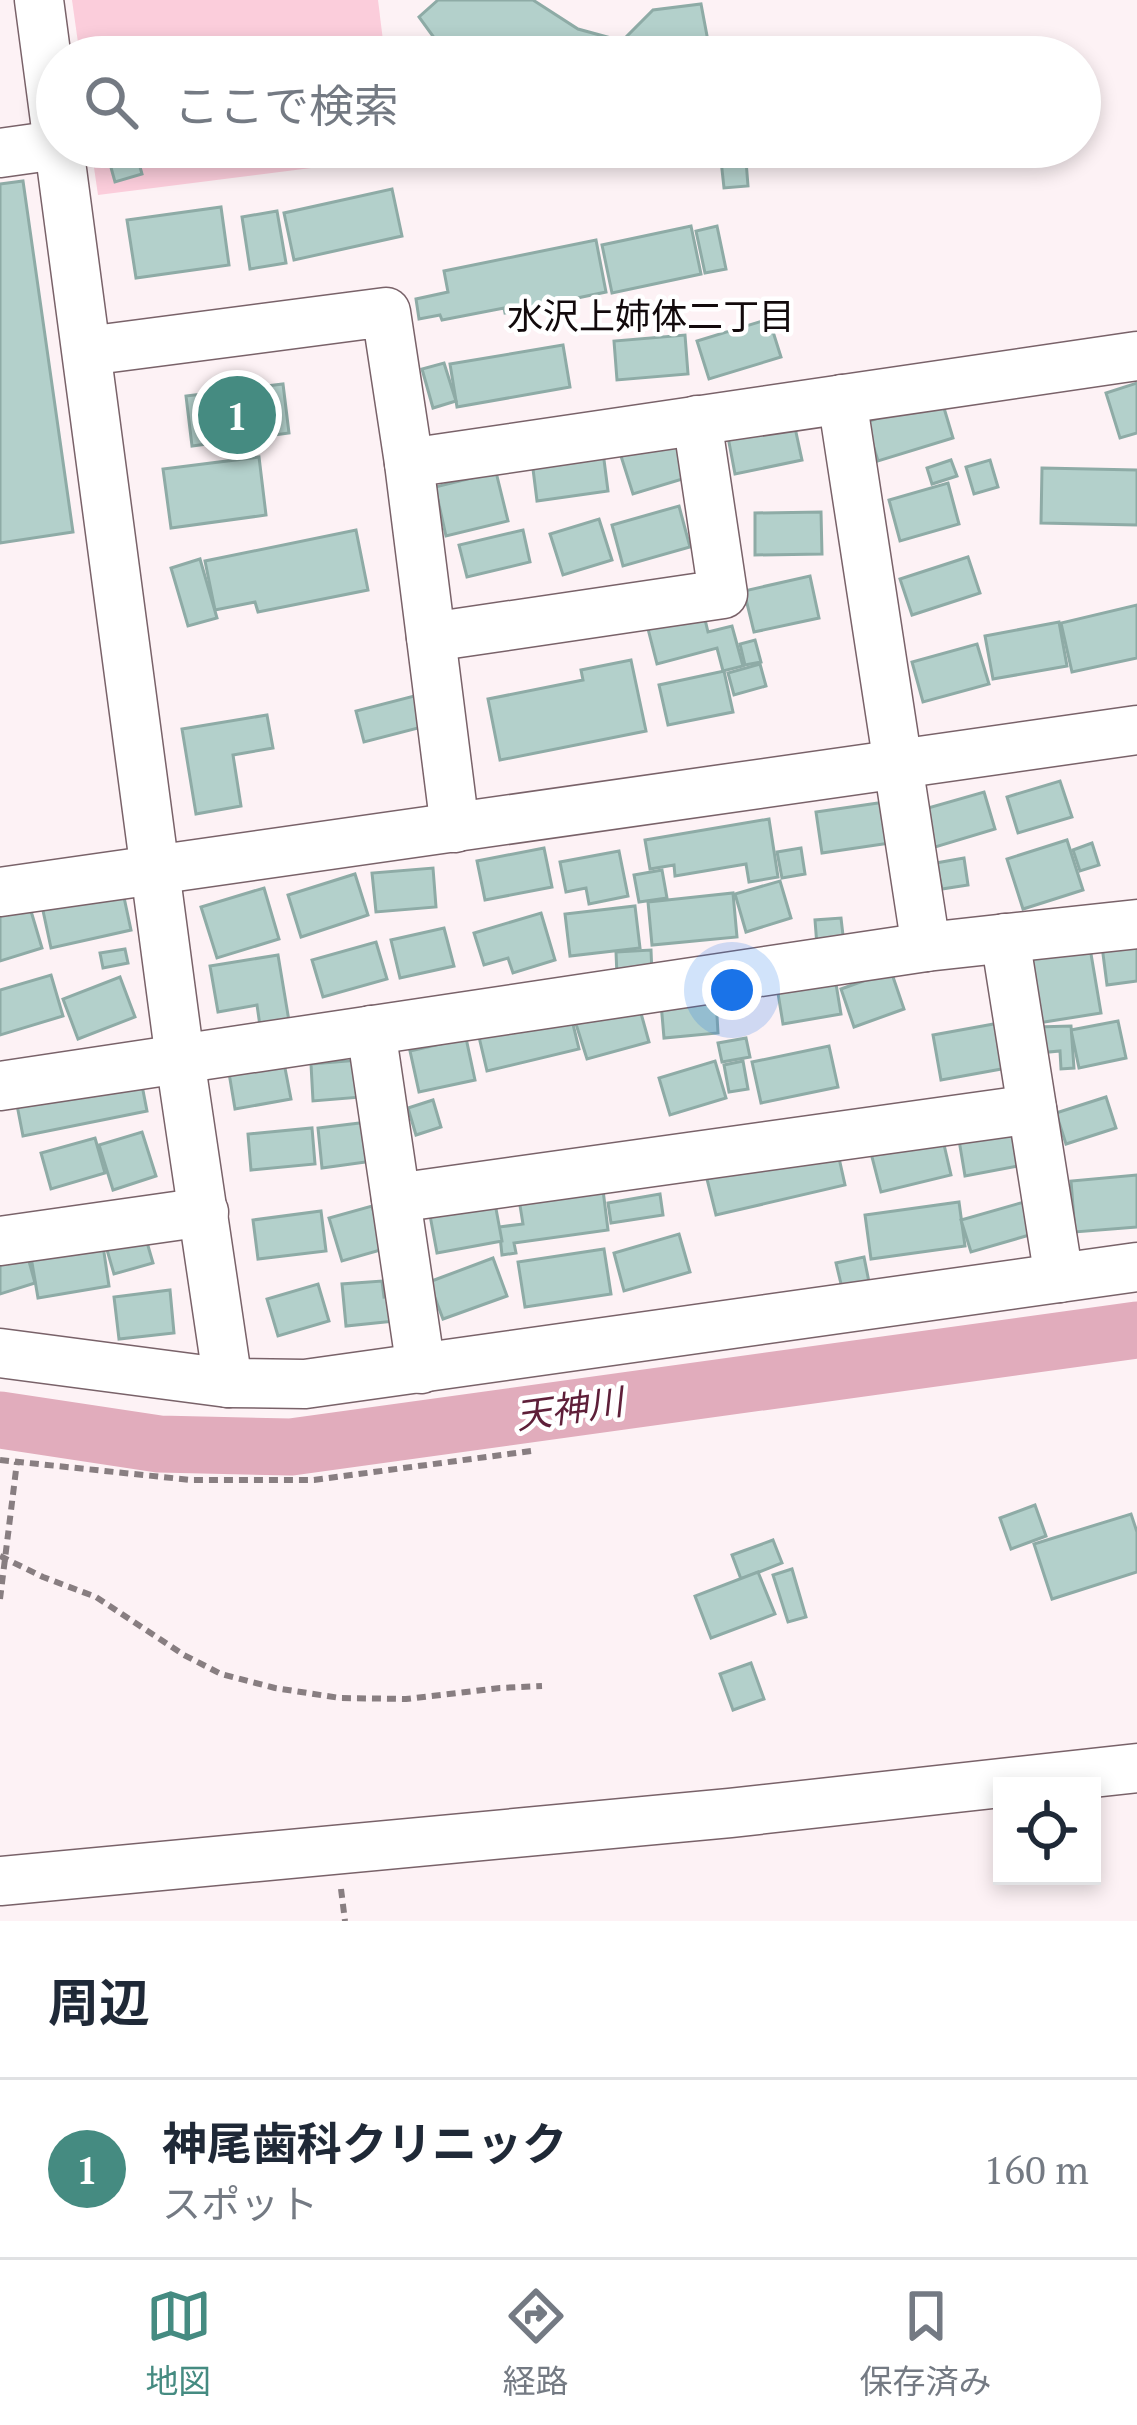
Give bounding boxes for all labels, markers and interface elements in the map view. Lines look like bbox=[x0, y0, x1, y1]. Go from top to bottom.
search box bbox=[36, 36, 1101, 168]
icon: search bbox=[78, 69, 144, 135]
text: ここで検索 bbox=[174, 75, 399, 135]
district label: 水沢上姉体二丁目 bbox=[507, 292, 795, 339]
pin: 1 bbox=[198, 370, 276, 460]
your location bbox=[702, 960, 762, 1020]
water label: 天神川 bbox=[512, 1377, 630, 1439]
map controls bbox=[993, 1777, 1101, 1885]
button: locate bbox=[993, 1777, 1101, 1885]
text: 周辺 bbox=[48, 1968, 150, 2036]
text: 神尾歯科クリニック bbox=[162, 2113, 567, 2173]
text: 1 bbox=[76, 2143, 98, 2195]
text: 160 m bbox=[984, 2143, 1089, 2195]
text: スポット bbox=[162, 2177, 318, 2229]
tab: 地図 bbox=[146, 2283, 212, 2403]
tab: 経路 bbox=[503, 2283, 569, 2403]
tab: 保存済み bbox=[860, 2283, 992, 2403]

